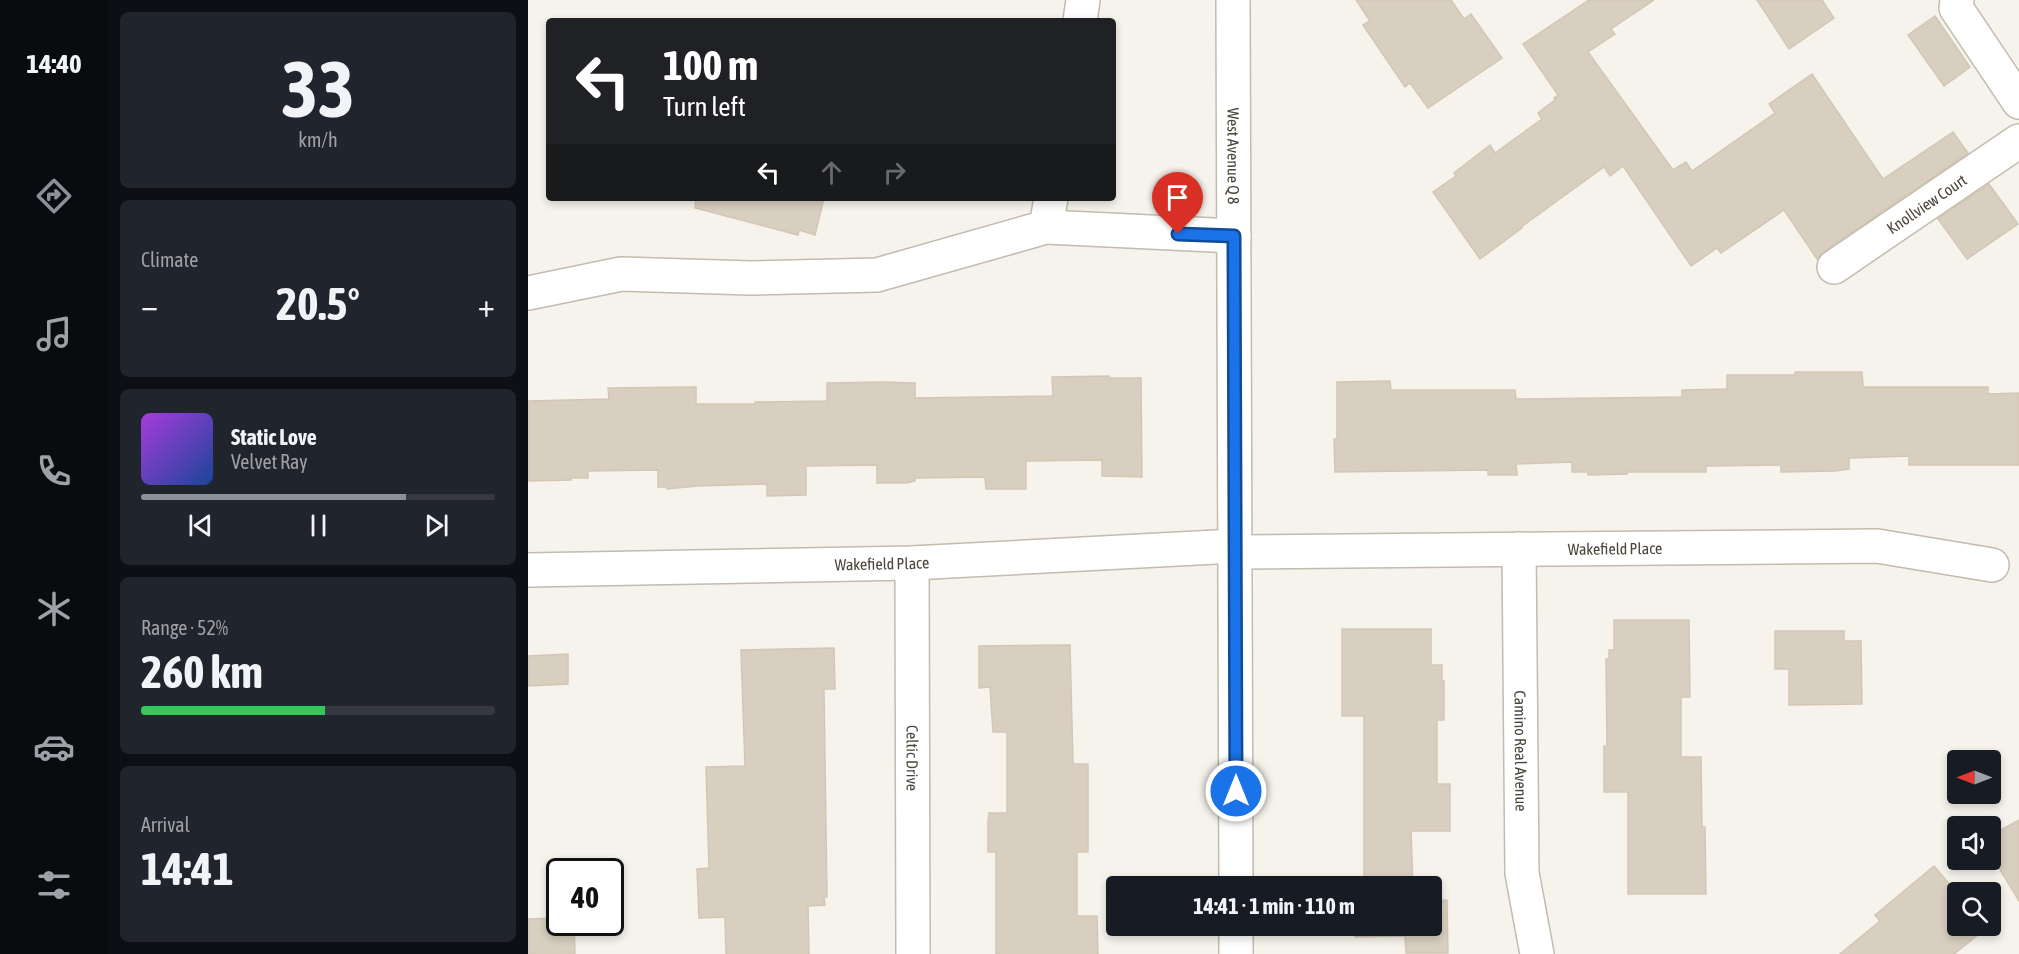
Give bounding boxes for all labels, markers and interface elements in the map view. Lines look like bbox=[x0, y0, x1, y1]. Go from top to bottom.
text: 100 m bbox=[663, 41, 758, 89]
icon: left bbox=[564, 42, 642, 120]
text: 33 bbox=[281, 44, 355, 134]
text: 14:40 bbox=[26, 48, 82, 79]
text: Turn left bbox=[663, 91, 746, 122]
street label: West Avenue Q 8 bbox=[1224, 108, 1243, 204]
text: km/h bbox=[298, 128, 338, 151]
icon: left bbox=[752, 156, 785, 189]
icon: ahead bbox=[815, 156, 848, 189]
icon: right bbox=[878, 156, 911, 189]
street label: Knollview Court bbox=[1883, 170, 1970, 237]
pin bbox=[1152, 172, 1203, 234]
icon: directions bbox=[33, 175, 75, 217]
icon: arrive bbox=[1161, 181, 1194, 214]
text: Climate bbox=[141, 248, 198, 271]
text: 20.5° bbox=[276, 278, 360, 330]
text: − bbox=[141, 286, 158, 324]
text: + bbox=[478, 286, 495, 324]
icon: music bbox=[33, 313, 75, 355]
text: Static Love bbox=[231, 424, 317, 450]
icon: phone bbox=[33, 450, 75, 492]
text: Velvet Ray bbox=[231, 450, 308, 473]
icon: previous bbox=[184, 509, 217, 542]
icon: pause bbox=[302, 509, 335, 542]
icon: next bbox=[420, 509, 453, 542]
street label: Wakefield Place bbox=[1568, 539, 1662, 558]
street label: Wakefield Place bbox=[834, 553, 930, 573]
icon: climate bbox=[33, 588, 75, 630]
text: Range · 52% bbox=[141, 616, 228, 639]
text: 260 km bbox=[141, 646, 263, 698]
street label: Camino Real Avenue bbox=[1511, 690, 1530, 812]
street label: Celtic Drive bbox=[903, 725, 922, 791]
icon: car bbox=[33, 726, 75, 768]
north arrow bbox=[1947, 750, 2001, 804]
map controls bbox=[1947, 750, 2001, 936]
position arrow bbox=[1204, 759, 1268, 823]
text: Arrival bbox=[141, 813, 190, 836]
button: sound bbox=[1947, 816, 2001, 870]
text: 14:41 bbox=[141, 843, 234, 895]
speed limit sign: 40 bbox=[546, 858, 624, 936]
icon: filters bbox=[33, 864, 75, 906]
button: search bbox=[1947, 882, 2001, 936]
text: 14:41 · 1 min · 110 m bbox=[1193, 893, 1355, 919]

